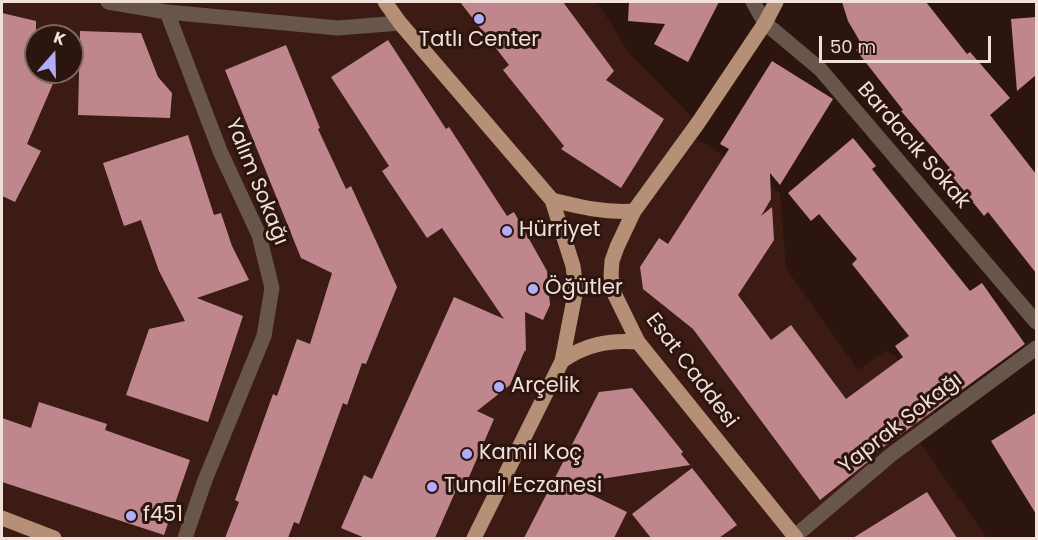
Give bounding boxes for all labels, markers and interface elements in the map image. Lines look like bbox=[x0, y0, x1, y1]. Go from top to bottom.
marker: Tatlı Center bbox=[472, 12, 486, 26]
north arrow bbox=[24, 24, 84, 84]
scale bar bbox=[822, 24, 994, 62]
text: K bbox=[50, 26, 69, 51]
place label: Tatlı Center bbox=[419, 28, 539, 54]
text: 50 m bbox=[830, 34, 876, 59]
street label: Bardacık Sokak bbox=[851, 78, 975, 214]
street label: Yalım Sokağı bbox=[219, 115, 293, 249]
place label: Hürriyet bbox=[519, 218, 600, 244]
marker: Hürriyet bbox=[500, 224, 514, 238]
place label: Öğütler bbox=[545, 276, 623, 302]
marker: Öğütler bbox=[526, 282, 540, 296]
street label: Esat Caddesi bbox=[640, 309, 742, 433]
street label: Yaprak Sokağı bbox=[834, 368, 968, 480]
place label: Arçelik bbox=[511, 374, 580, 400]
marker: Arçelik bbox=[492, 380, 506, 394]
place label: Kamil Koç bbox=[479, 441, 582, 467]
marker: Kamil Koç bbox=[460, 447, 474, 461]
place label: Tunalı Eczanesi bbox=[444, 474, 602, 500]
marker: Tunalı Eczanesi bbox=[425, 480, 439, 494]
place label: f451 bbox=[143, 503, 183, 529]
marker: f451 bbox=[124, 509, 138, 523]

